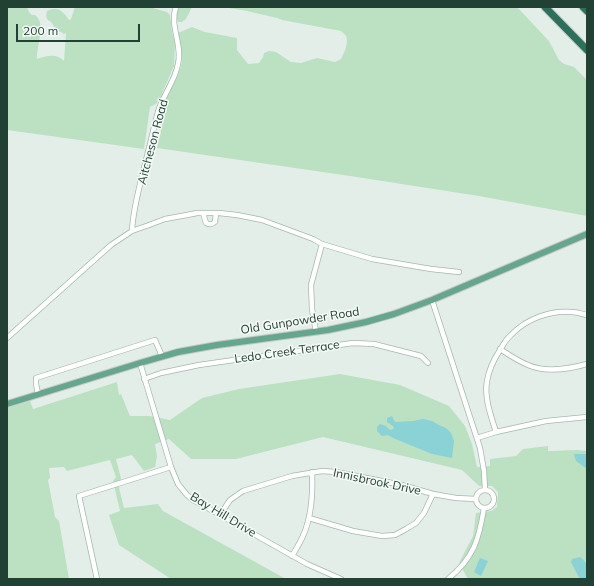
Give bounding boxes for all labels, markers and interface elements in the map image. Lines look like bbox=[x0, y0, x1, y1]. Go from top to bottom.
scale bar bbox=[18, 16, 142, 42]
text: 200 m bbox=[23, 23, 58, 38]
street label: Aitcheson Road bbox=[135, 98, 171, 186]
street label: Old Gunpowder Road bbox=[240, 304, 360, 338]
street label: Ledo Creek Terrace bbox=[233, 337, 341, 367]
street label: Innisbrook Drive bbox=[332, 466, 422, 498]
street label: Bay Hill Drive bbox=[187, 490, 259, 540]

